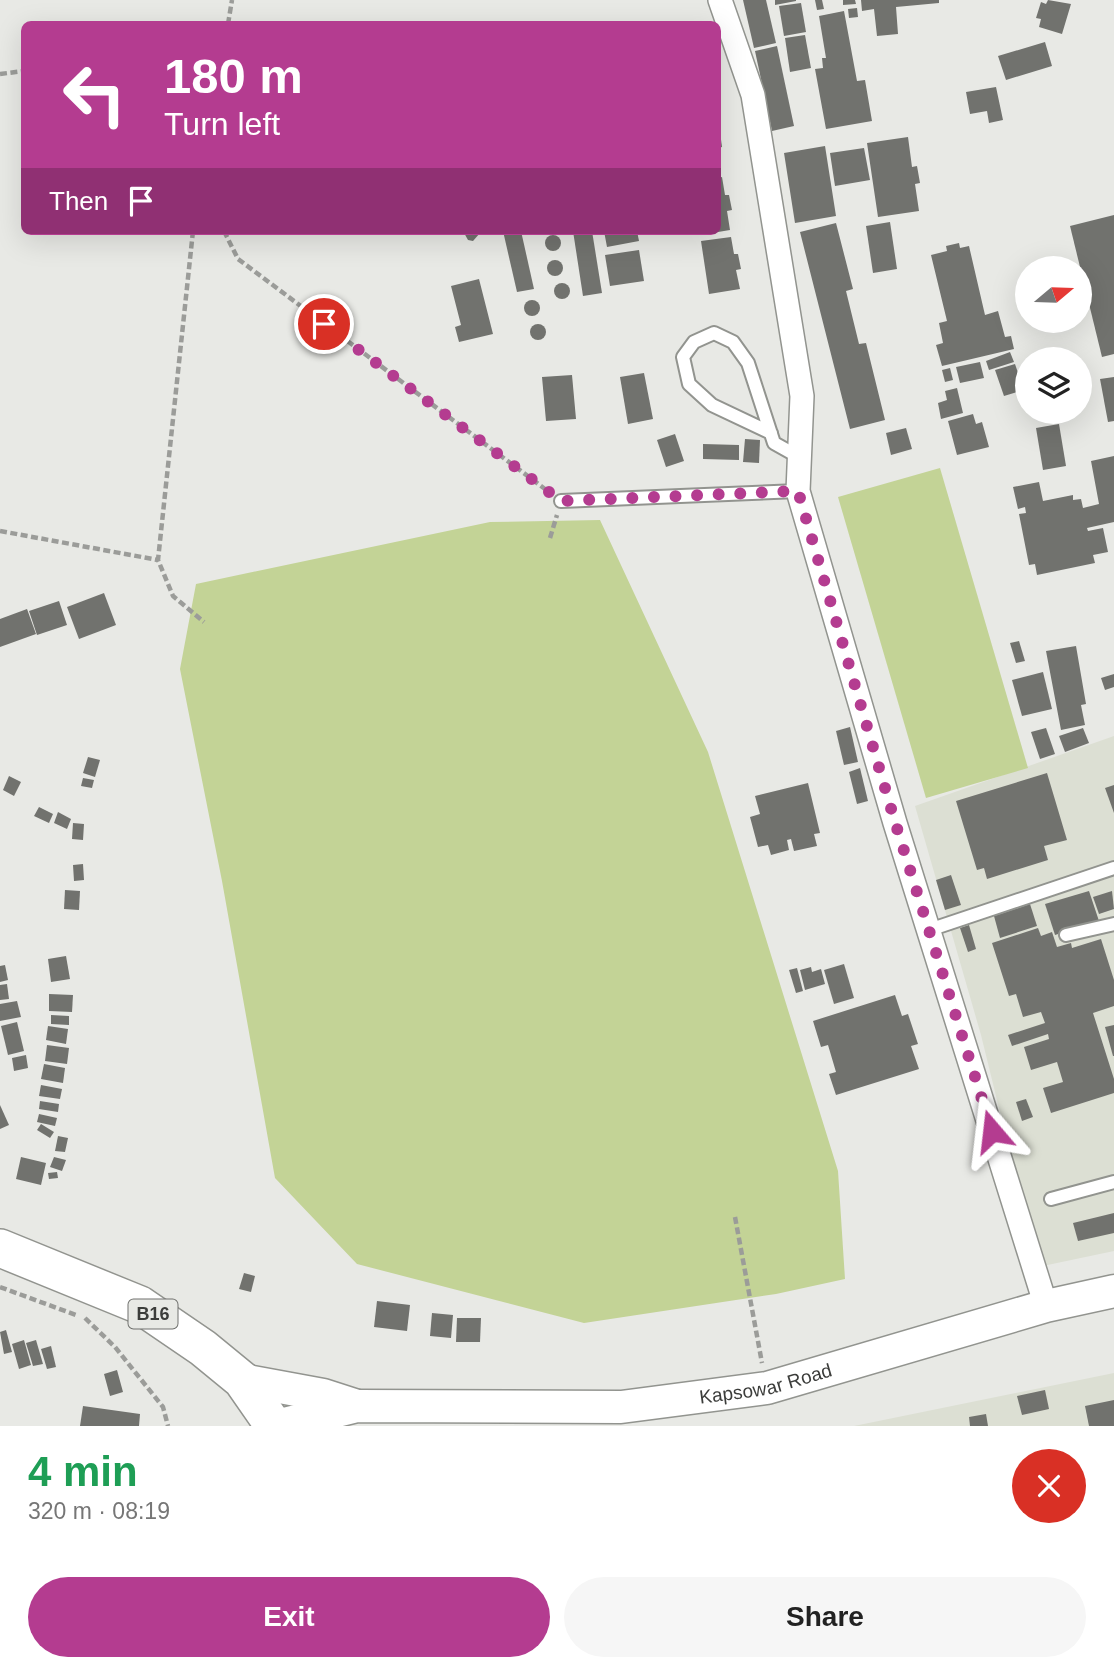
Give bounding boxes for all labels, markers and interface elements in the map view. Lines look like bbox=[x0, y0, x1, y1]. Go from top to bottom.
icon: left bbox=[49, 49, 140, 140]
text: 180 m bbox=[164, 49, 303, 103]
text: Turn left bbox=[164, 106, 280, 142]
icon: arrive bbox=[122, 182, 160, 220]
text: Then bbox=[49, 186, 108, 216]
north arrow bbox=[1015, 256, 1092, 332]
map controls bbox=[1015, 256, 1092, 424]
pin bbox=[294, 294, 354, 354]
icon: arrive bbox=[305, 305, 343, 343]
button: layers bbox=[1015, 347, 1092, 424]
position arrow bbox=[955, 1094, 1029, 1168]
road number: B16 bbox=[128, 1300, 178, 1329]
street label: Kapsowar Road bbox=[698, 1359, 834, 1407]
text: 4 min bbox=[28, 1448, 138, 1495]
button: close bbox=[1012, 1449, 1086, 1523]
text: 320 m · 08:19 bbox=[28, 1498, 170, 1524]
button: Exit bbox=[28, 1577, 550, 1657]
button: Share bbox=[564, 1577, 1086, 1657]

